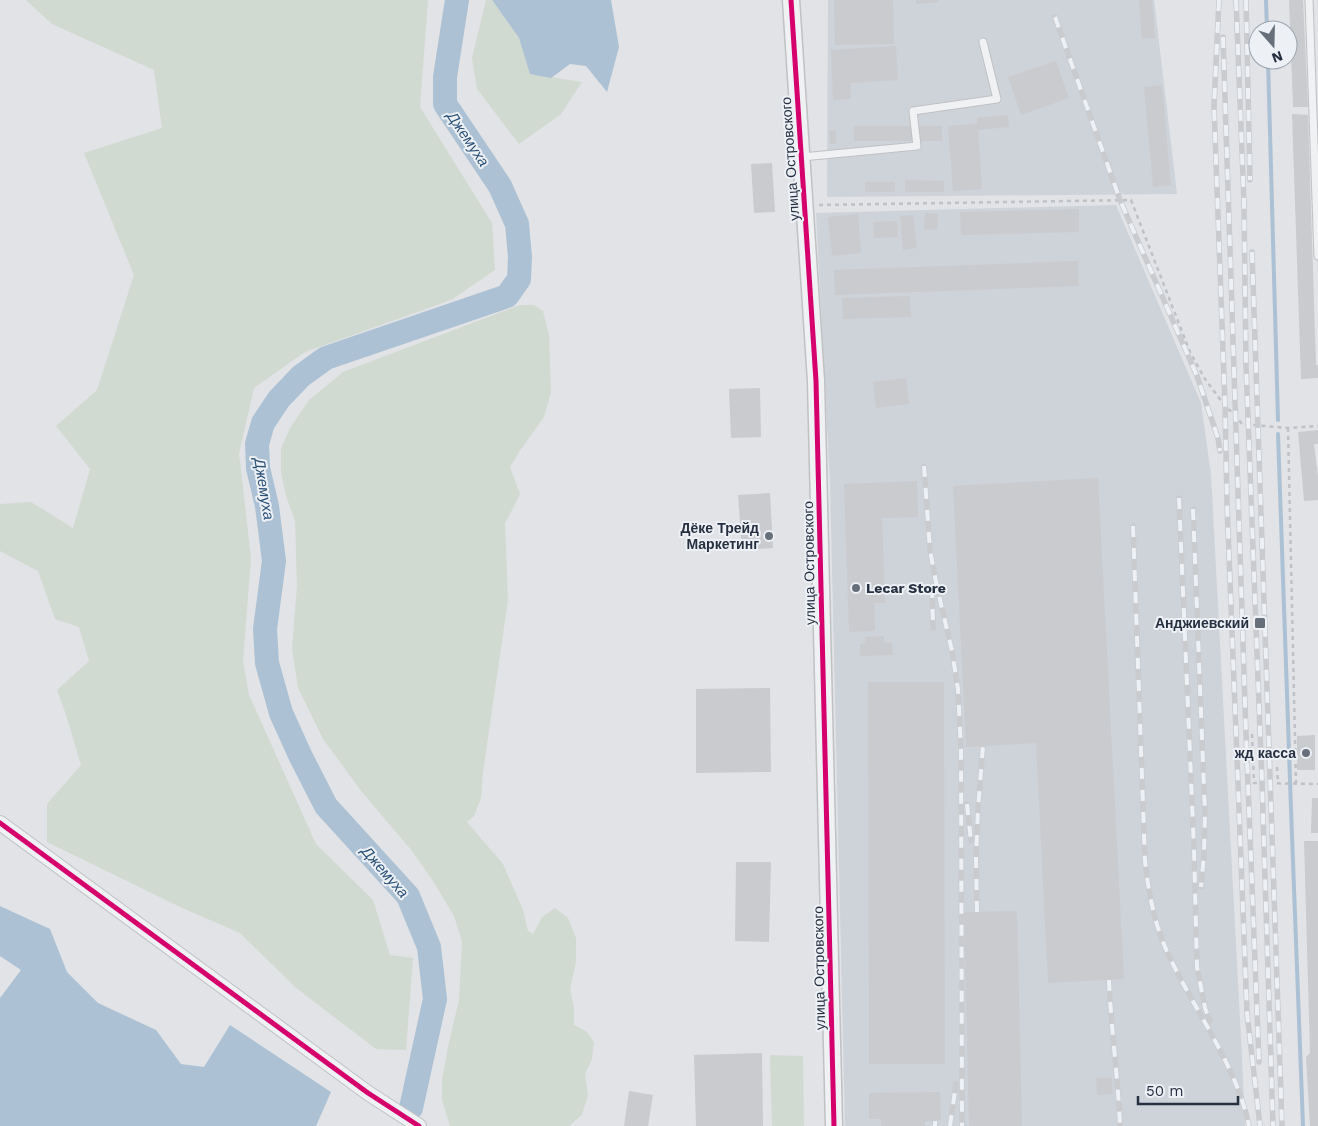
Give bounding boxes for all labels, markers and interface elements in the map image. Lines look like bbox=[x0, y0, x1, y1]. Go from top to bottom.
north arrow bbox=[1248, 20, 1298, 70]
text: N bbox=[1270, 48, 1285, 67]
street label: улица Островского bbox=[778, 96, 802, 221]
water label: Джемуха bbox=[442, 106, 493, 170]
water label: Джемуха bbox=[250, 455, 278, 521]
street label: улица Островского bbox=[800, 501, 818, 625]
place label: Дёке Трейд Маркетинг bbox=[681, 520, 759, 552]
marker: Дёке Трейд Маркетинг bbox=[763, 530, 775, 542]
place label: Lecar Store bbox=[866, 580, 946, 596]
marker: Lecar Store bbox=[850, 582, 862, 594]
place label: Анджиевский bbox=[1155, 615, 1249, 631]
marker: Анджиевский bbox=[1253, 616, 1267, 630]
place label: жд касса bbox=[1234, 745, 1296, 761]
marker: жд касса bbox=[1300, 747, 1312, 759]
water label: Джемуха bbox=[356, 841, 412, 901]
street label: улица Островского bbox=[810, 906, 828, 1030]
scale bar bbox=[1138, 1074, 1238, 1106]
text: 50 m bbox=[1146, 1082, 1183, 1100]

